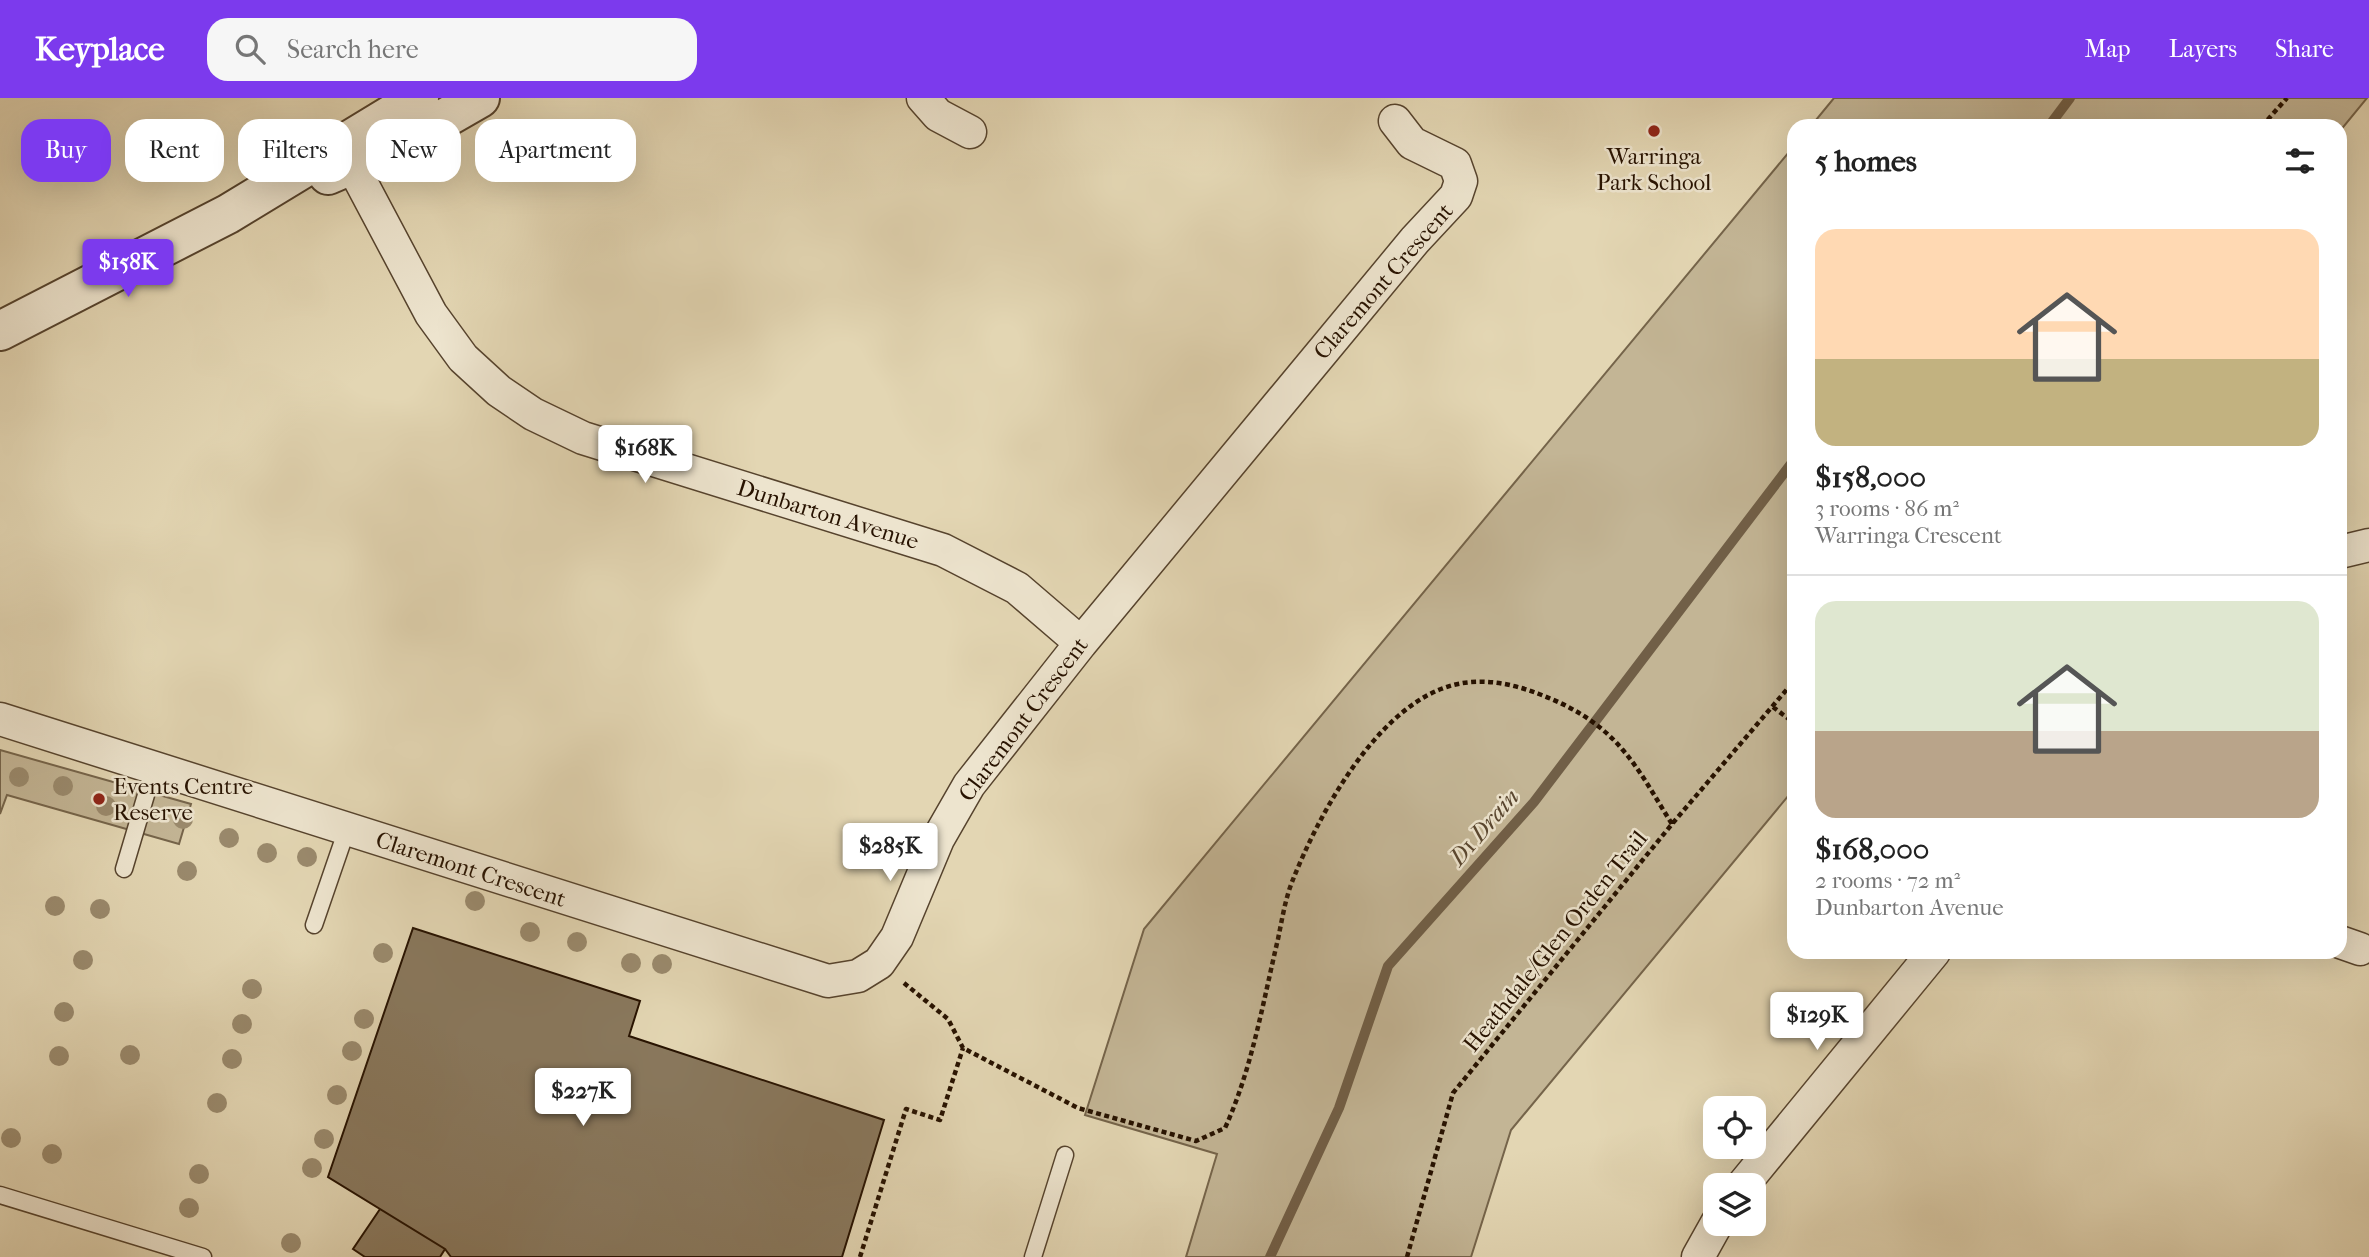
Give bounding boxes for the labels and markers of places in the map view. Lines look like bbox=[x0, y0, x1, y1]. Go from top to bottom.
marker: Warringa Park School bbox=[1646, 123, 1662, 139]
place label: Warringa Park School bbox=[1597, 143, 1712, 196]
pin: $158K bbox=[79, 240, 177, 299]
pin: $168K bbox=[596, 426, 694, 485]
place label: Events Centre Reserve bbox=[113, 773, 253, 826]
marker: Events Centre Reserve bbox=[91, 791, 107, 807]
pin: $285K bbox=[841, 824, 939, 883]
pin: $129K bbox=[1768, 992, 1866, 1052]
pin: $227K bbox=[534, 1068, 632, 1128]

